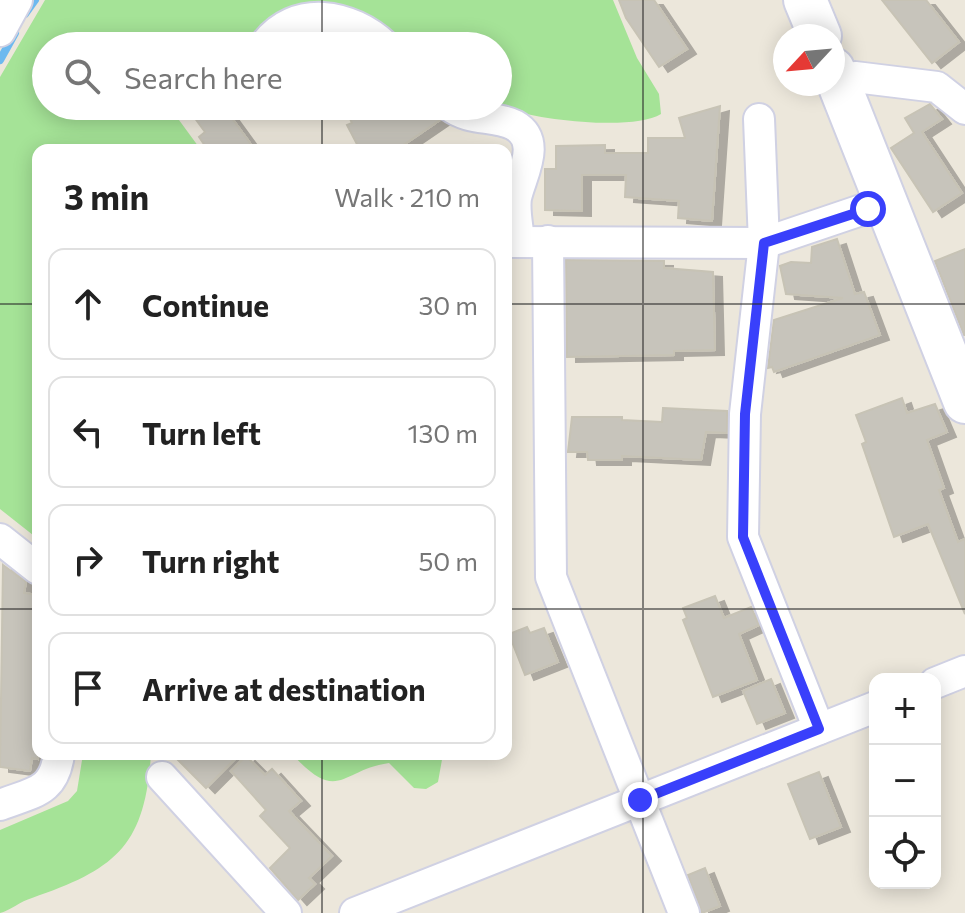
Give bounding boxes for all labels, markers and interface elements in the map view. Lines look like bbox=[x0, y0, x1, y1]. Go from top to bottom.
north arrow bbox=[773, 24, 845, 96]
search box bbox=[32, 32, 512, 120]
icon: search bbox=[60, 54, 104, 98]
text: Search here bbox=[124, 58, 283, 95]
text: 3 min bbox=[64, 175, 149, 217]
text: Walk · 210 m bbox=[334, 181, 480, 212]
route start bbox=[850, 191, 886, 227]
icon: ahead bbox=[66, 282, 110, 326]
text: Continue bbox=[142, 286, 269, 323]
text: 30 m bbox=[419, 289, 478, 320]
icon: left bbox=[66, 410, 110, 454]
text: Turn left bbox=[142, 414, 261, 451]
text: 130 m bbox=[407, 417, 478, 448]
icon: right bbox=[66, 538, 110, 582]
text: Turn right bbox=[142, 542, 279, 579]
text: 50 m bbox=[418, 545, 478, 576]
icon: arrive bbox=[66, 666, 110, 710]
text: Arrive at destination bbox=[142, 670, 426, 707]
map controls bbox=[869, 673, 941, 889]
button: + bbox=[869, 673, 941, 745]
button: − bbox=[869, 745, 941, 817]
route end bbox=[622, 782, 658, 818]
button: locate bbox=[869, 817, 941, 889]

